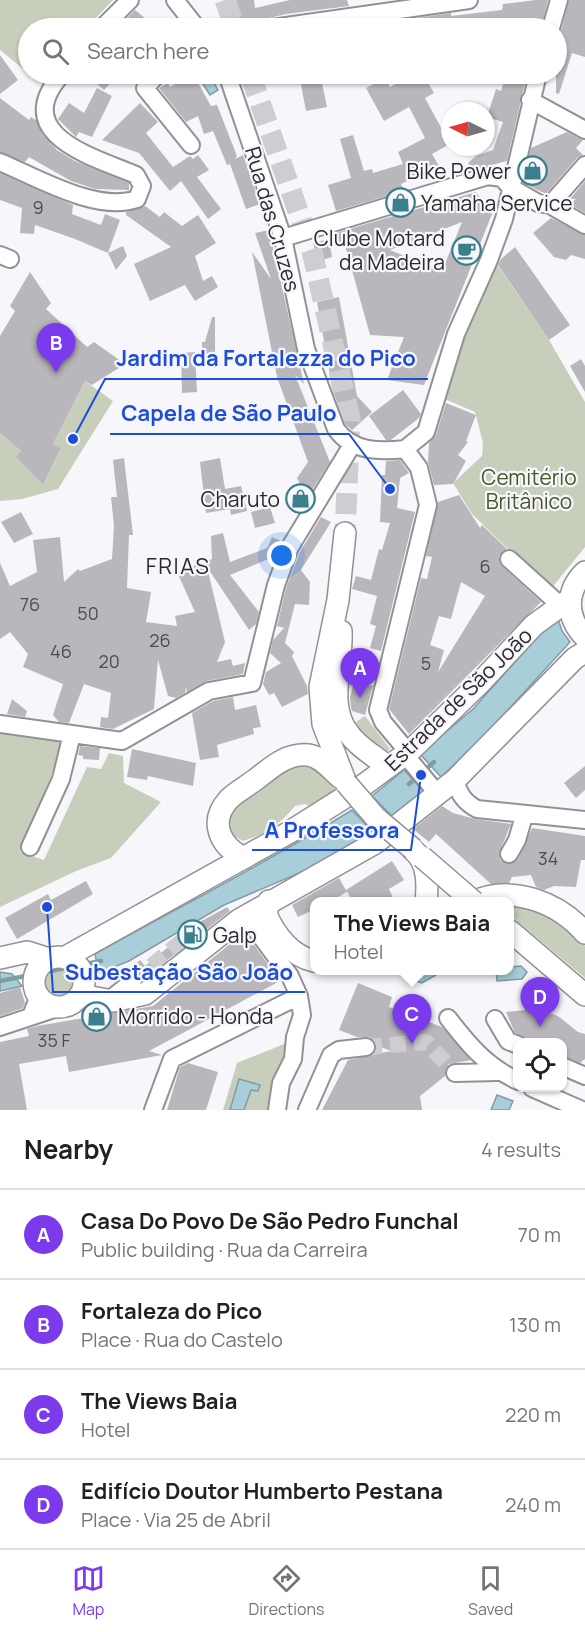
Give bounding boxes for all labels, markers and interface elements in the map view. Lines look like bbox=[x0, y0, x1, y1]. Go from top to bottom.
search box bbox=[18, 18, 567, 84]
icon: search bbox=[39, 35, 72, 68]
text: Search here bbox=[87, 36, 209, 66]
north arrow bbox=[441, 102, 495, 156]
street label: Rua das Cruzes bbox=[239, 143, 307, 295]
shop icon: Bike Power bbox=[516, 155, 548, 187]
place label: Bike Power bbox=[406, 157, 511, 185]
shop icon: Yamaha Service bbox=[384, 187, 416, 219]
place label: Yamaha Service bbox=[421, 189, 572, 217]
house number: 9 bbox=[32, 195, 44, 219]
place label: Clube Motard da Madeira bbox=[314, 224, 445, 276]
cafe icon: Clube Motard da Madeira bbox=[450, 234, 482, 266]
pin: B bbox=[36, 324, 76, 373]
callout: Jardim da Fortalezza do Pico bbox=[105, 339, 428, 379]
text: Jardim da Fortalezza do Pico bbox=[116, 343, 416, 373]
callout: Capela de São Paulo bbox=[110, 394, 349, 434]
text: Capela de São Paulo bbox=[121, 398, 337, 428]
park label: Cemitério Britânico bbox=[481, 463, 577, 515]
shop icon: Charuto bbox=[285, 483, 317, 515]
place label: Charuto bbox=[200, 485, 280, 513]
your location bbox=[267, 541, 296, 570]
district label: FRIAS bbox=[146, 551, 210, 581]
house number: 6 bbox=[479, 554, 491, 578]
house number: 76 bbox=[20, 592, 40, 616]
house number: 50 bbox=[77, 601, 99, 625]
street label: Estrada de São João bbox=[378, 621, 538, 777]
house number: 26 bbox=[149, 628, 171, 652]
house number: 46 bbox=[50, 639, 72, 663]
pin: A bbox=[340, 648, 380, 698]
house number: 20 bbox=[98, 649, 120, 673]
house number: 5 bbox=[421, 651, 431, 675]
callout: A Professora bbox=[252, 810, 411, 850]
text: A Professora bbox=[264, 815, 400, 845]
house number: 34 bbox=[538, 846, 558, 870]
popup bbox=[310, 897, 514, 975]
text: The Views Baia bbox=[334, 908, 490, 938]
fuel station icon: Galp bbox=[176, 919, 208, 951]
place label: Galp bbox=[213, 921, 257, 949]
text: Hotel bbox=[334, 938, 383, 965]
callout: Subestação São João bbox=[53, 952, 305, 992]
text: Subestação São João bbox=[65, 957, 293, 987]
pin: D bbox=[520, 978, 560, 1027]
pin: C bbox=[392, 994, 432, 1044]
shop icon: Morrido - Honda bbox=[81, 1000, 113, 1032]
place label: Morrido - Honda bbox=[118, 1002, 274, 1030]
house number: 35 F bbox=[37, 1028, 71, 1052]
map controls bbox=[513, 1038, 567, 1092]
button: locate bbox=[513, 1038, 567, 1092]
text: Nearby bbox=[24, 1131, 113, 1167]
text: 4 results bbox=[481, 1136, 561, 1163]
text: Casa Do Povo De São Pedro Funchal bbox=[81, 1206, 459, 1236]
text: A bbox=[37, 1221, 50, 1248]
text: 70 m bbox=[518, 1221, 561, 1248]
text: Public building · Rua da Carreira bbox=[81, 1236, 368, 1263]
text: Fortaleza do Pico bbox=[81, 1296, 262, 1326]
text: B bbox=[37, 1311, 50, 1338]
text: 130 m bbox=[509, 1311, 561, 1338]
text: Place · Rua do Castelo bbox=[81, 1326, 283, 1353]
text: The Views Baia bbox=[81, 1386, 237, 1416]
text: C bbox=[36, 1401, 51, 1428]
text: 220 m bbox=[505, 1401, 561, 1428]
text: Hotel bbox=[81, 1416, 131, 1443]
text: Edifício Doutor Humberto Pestana bbox=[81, 1476, 443, 1506]
text: D bbox=[36, 1491, 51, 1518]
text: 240 m bbox=[505, 1491, 561, 1518]
text: Place · Via 25 de Abril bbox=[81, 1506, 271, 1533]
tab: Map bbox=[72, 1562, 105, 1620]
tab: Directions bbox=[249, 1562, 324, 1620]
tab: Saved bbox=[468, 1562, 513, 1620]

